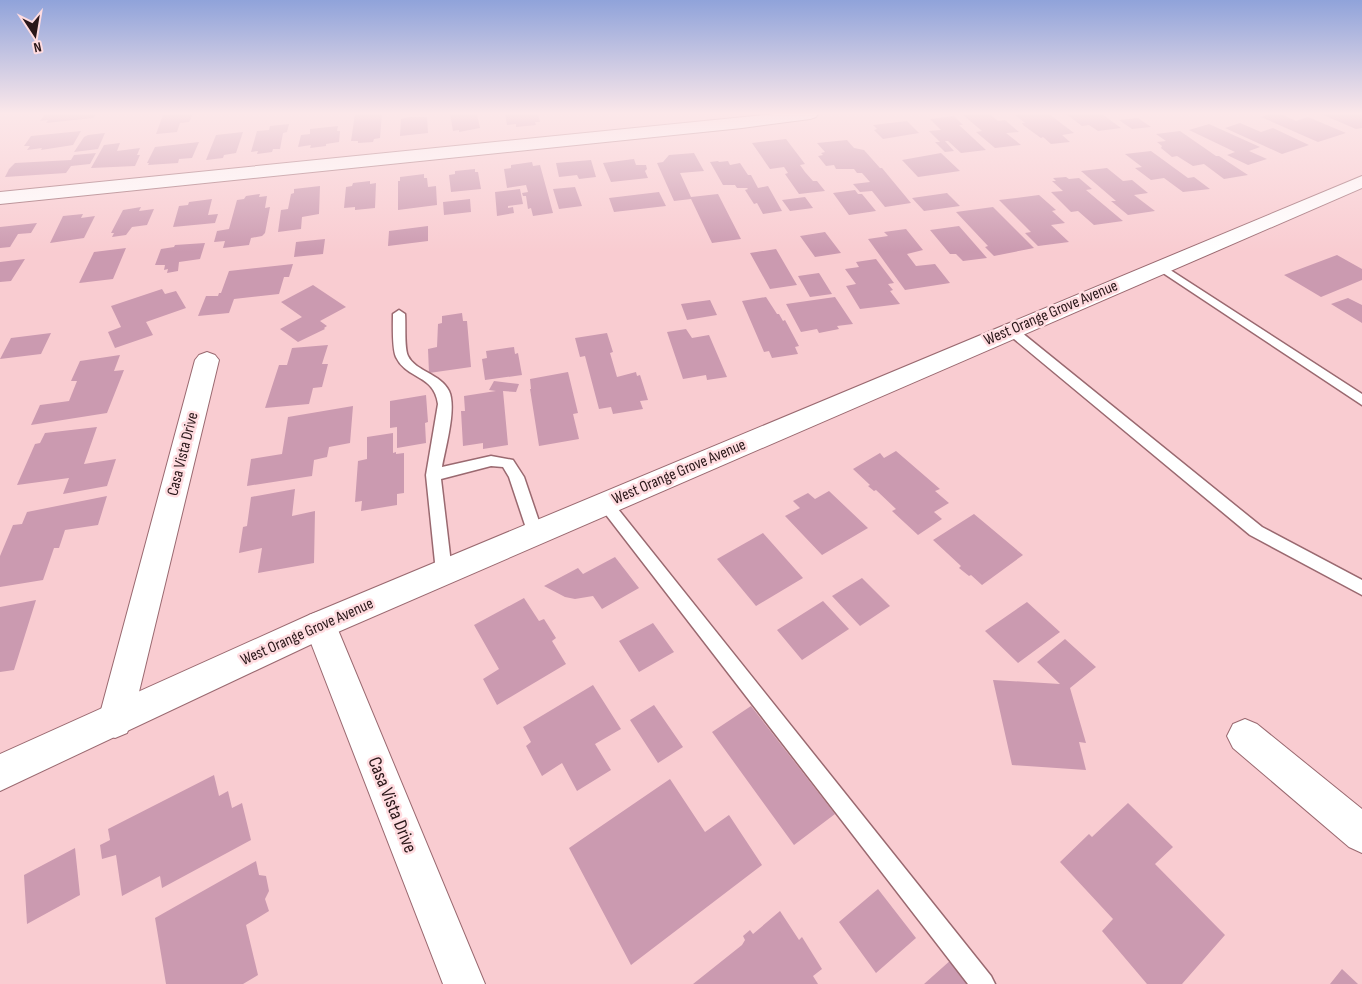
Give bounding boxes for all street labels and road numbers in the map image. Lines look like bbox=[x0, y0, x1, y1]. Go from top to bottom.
street label: West Orange Grove Avenue bbox=[981, 276, 1121, 350]
street label: Casa Vista Drive bbox=[163, 410, 203, 498]
street label: West Orange Grove Avenue bbox=[609, 435, 749, 509]
street label: West Orange Grove Avenue bbox=[238, 594, 376, 670]
street label: Casa Vista Drive bbox=[362, 754, 422, 856]

